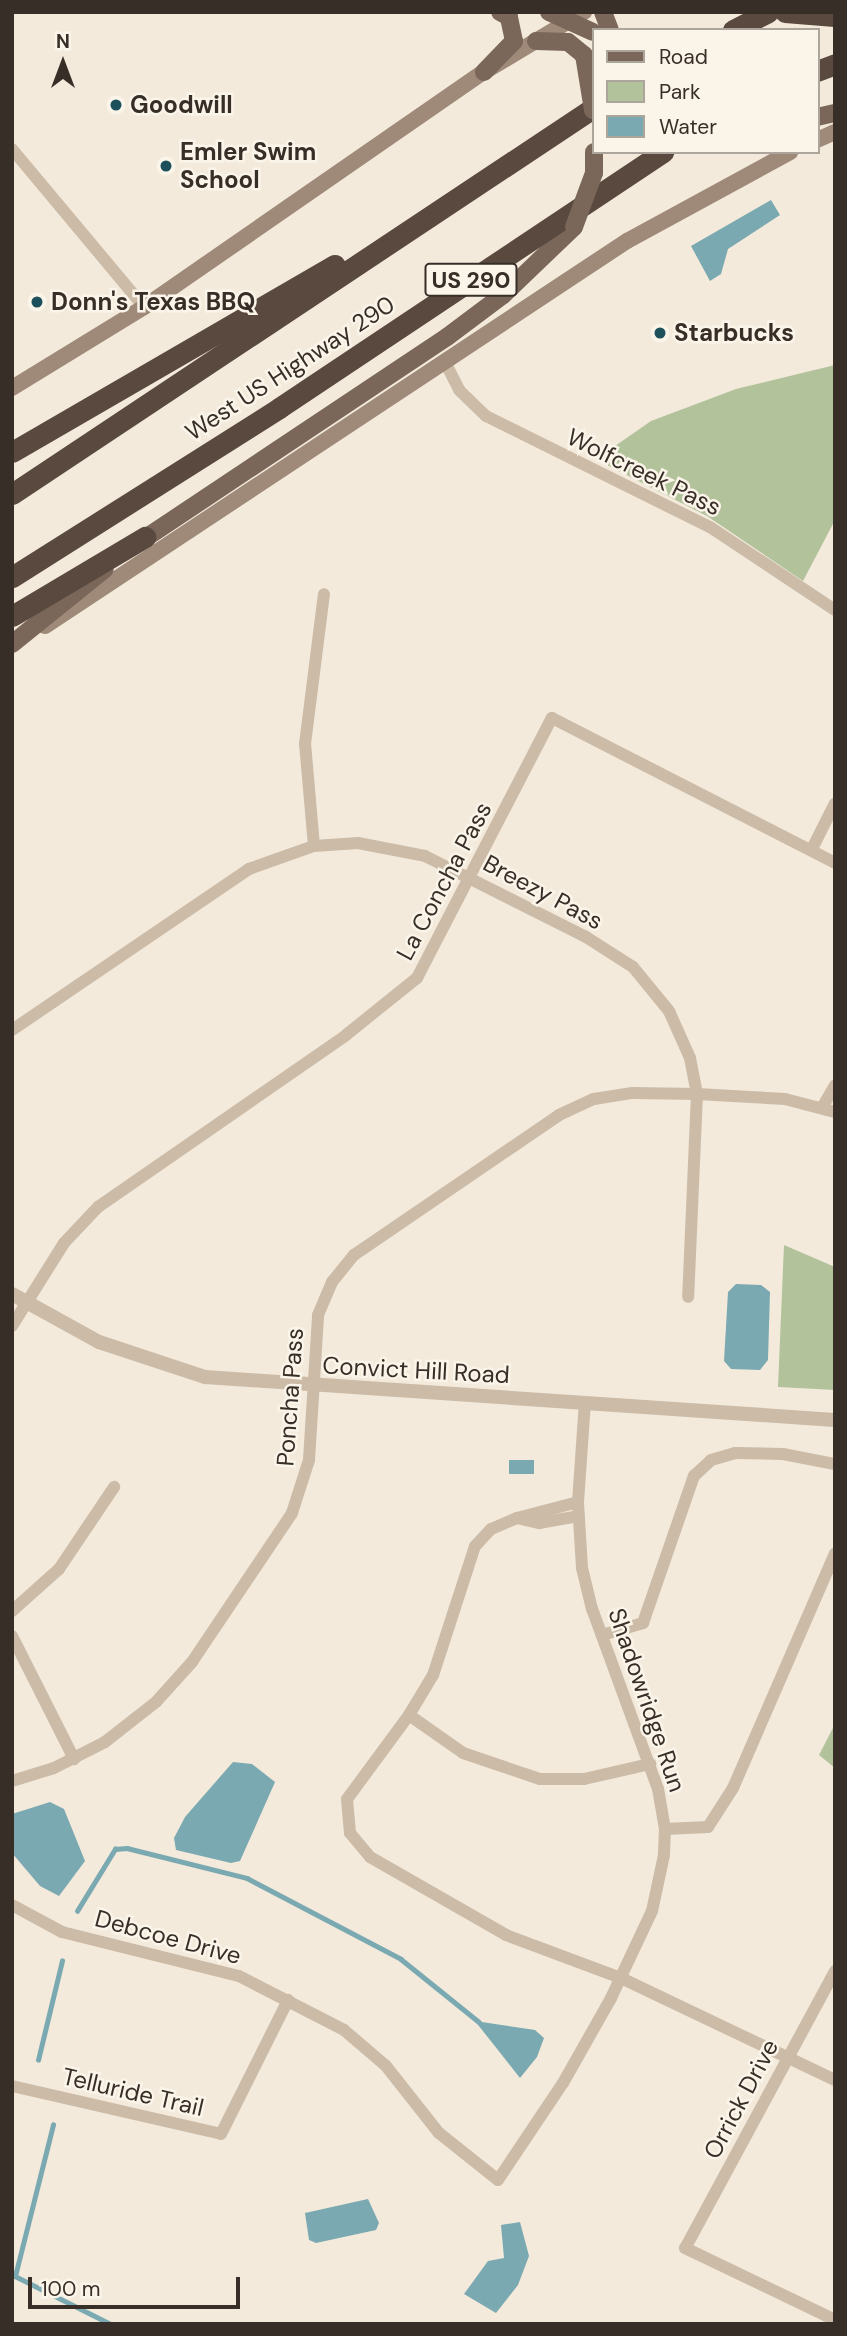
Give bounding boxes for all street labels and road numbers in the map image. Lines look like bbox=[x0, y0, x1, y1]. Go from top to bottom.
road number: US 290 bbox=[424, 260, 518, 300]
street label: West US Highway 290 bbox=[180, 290, 400, 446]
street label: Wolfcreek Pass bbox=[562, 422, 726, 522]
street label: La Concha Pass bbox=[390, 797, 498, 965]
street label: Breezy Pass bbox=[478, 848, 608, 936]
street label: Poncha Pass bbox=[271, 1327, 309, 1467]
street label: Convict Hill Road bbox=[322, 1351, 510, 1389]
street label: Shadowridge Run bbox=[602, 1604, 692, 1796]
street label: Debcoe Drive bbox=[92, 1904, 244, 1970]
street label: Orrick Drive bbox=[698, 2034, 784, 2164]
street label: Telluride Trail bbox=[59, 2062, 207, 2122]

